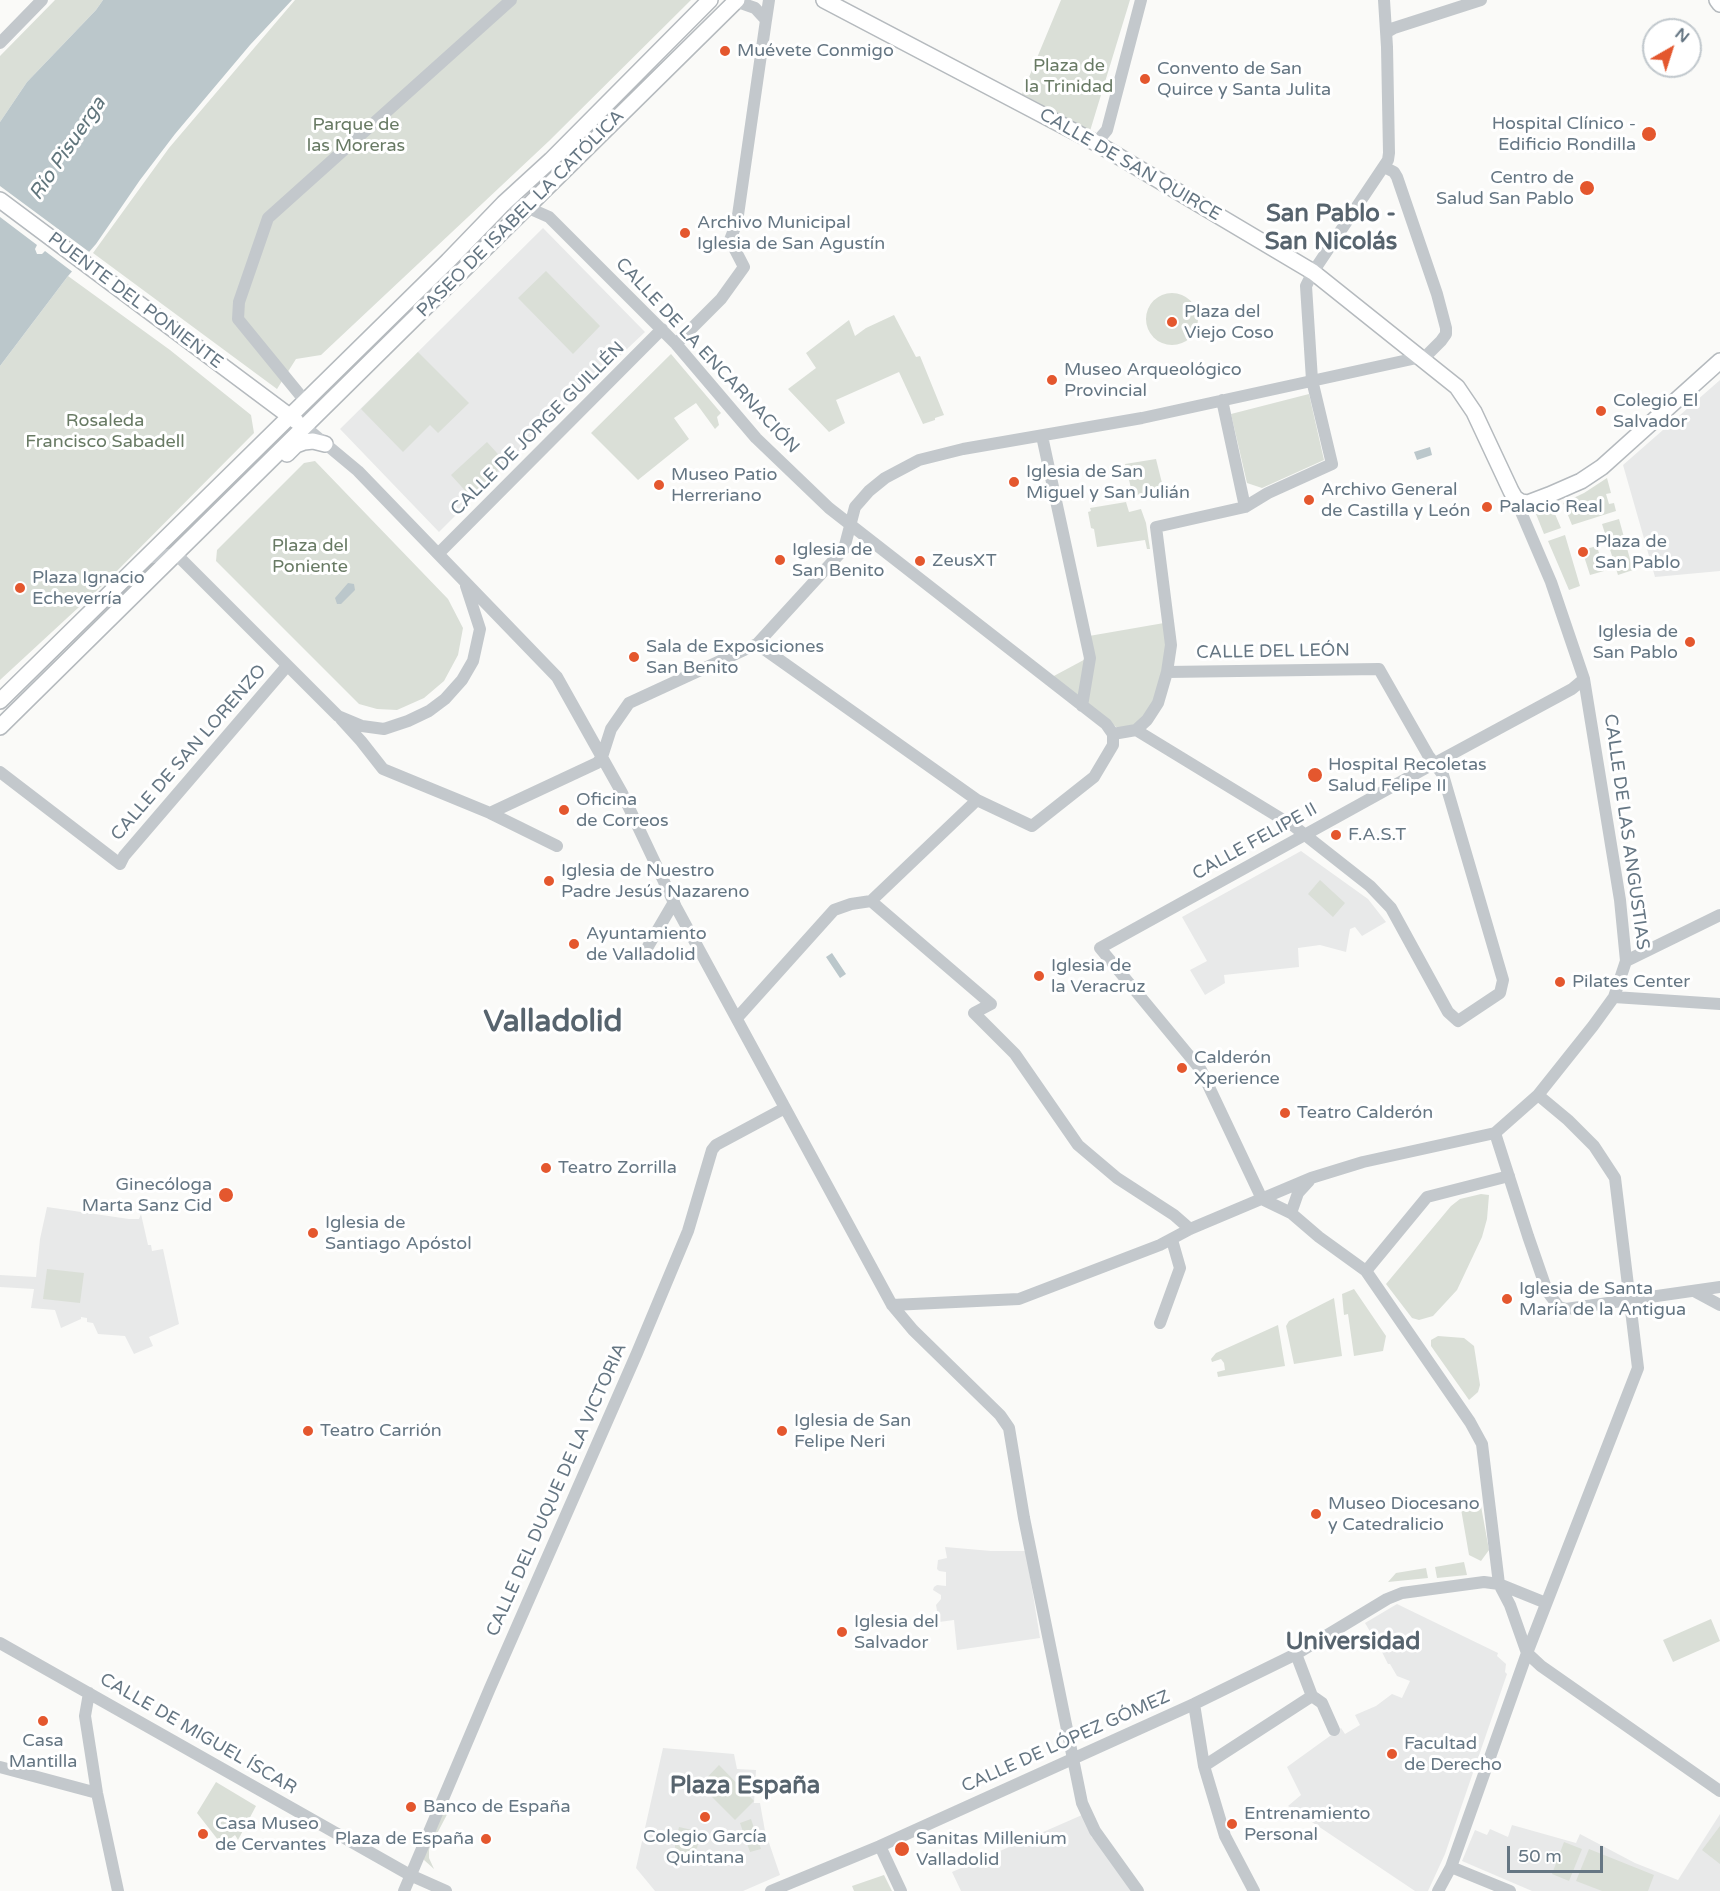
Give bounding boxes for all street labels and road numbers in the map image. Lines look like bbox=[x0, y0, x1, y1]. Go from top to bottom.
street label: CALLE DE SAN QUIRCE bbox=[1035, 104, 1225, 226]
street label: PASEO DE ISABEL LA CATÓLICA bbox=[413, 106, 629, 322]
street label: PUENTE DEL PONIENTE bbox=[43, 228, 227, 374]
street label: CALLE DE LA ENCARNACIÓN bbox=[611, 254, 803, 458]
street label: CALLE DE JORGE GUILLÉN bbox=[446, 337, 630, 521]
street label: CALLE DEL LEÓN bbox=[1196, 640, 1350, 664]
street label: CALLE DE SAN LORENZO bbox=[107, 661, 271, 845]
street label: CALLE DE LAS ANGUSTIAS bbox=[1599, 713, 1653, 951]
street label: CALLE FELIPE II bbox=[1189, 799, 1321, 885]
street label: CALLE DEL DUQUE DE LA VICTORIA bbox=[482, 1340, 632, 1640]
street label: CALLE DE MIGUEL ÍSCAR bbox=[96, 1669, 300, 1799]
street label: CALLE DE LÓPEZ GÓMEZ bbox=[958, 1686, 1174, 1798]

